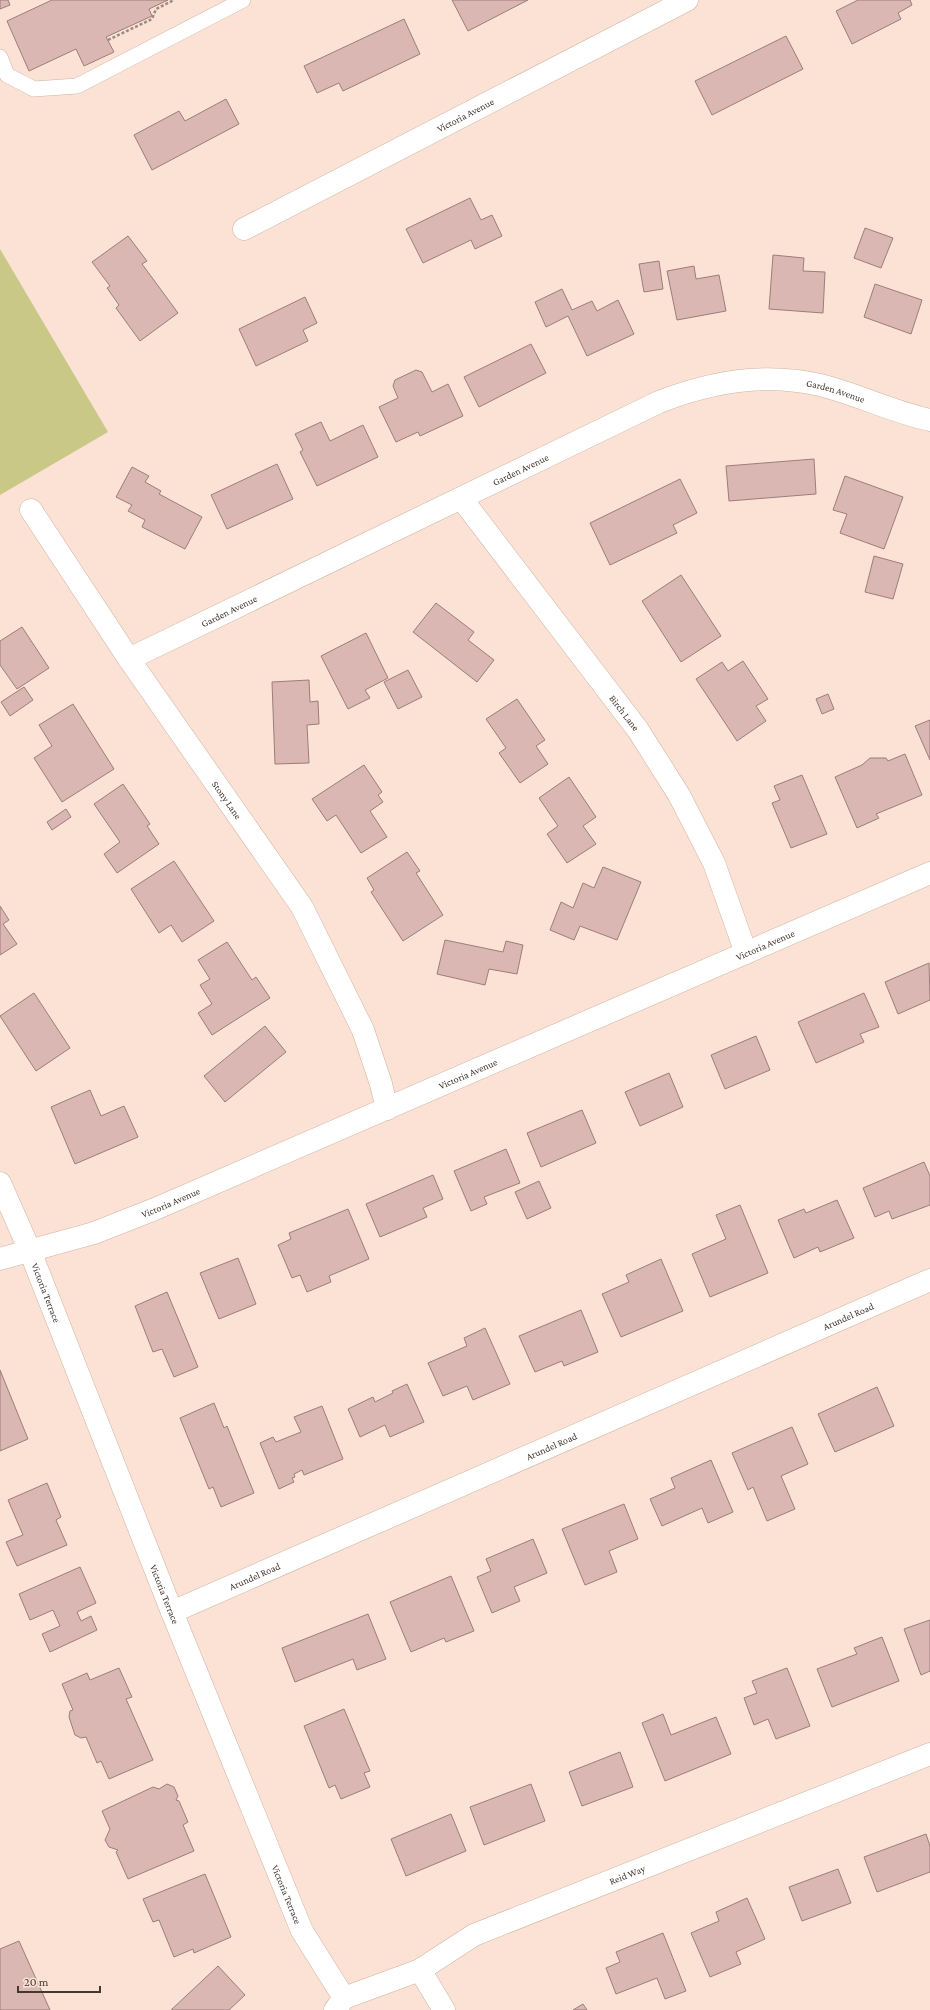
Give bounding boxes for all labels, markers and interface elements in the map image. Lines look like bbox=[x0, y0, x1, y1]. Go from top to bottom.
street label: Victoria Avenue bbox=[435, 96, 496, 134]
street label: Garden Avenue bbox=[805, 377, 867, 405]
street label: Garden Avenue bbox=[491, 451, 551, 488]
street label: Garden Avenue bbox=[199, 593, 259, 629]
street label: Birch Lane bbox=[607, 693, 642, 734]
street label: Stony Lane bbox=[210, 779, 244, 822]
street label: Victoria Avenue bbox=[734, 927, 797, 962]
street label: Victoria Avenue bbox=[437, 1056, 500, 1091]
street label: Victoria Avenue bbox=[140, 1185, 202, 1220]
street label: Victoria Terrace bbox=[29, 1262, 63, 1325]
street label: Arundel Road bbox=[821, 1300, 876, 1332]
street label: Arundel Road bbox=[524, 1430, 579, 1462]
street label: Arundel Road bbox=[228, 1560, 282, 1592]
street label: Victoria Terrace bbox=[148, 1563, 181, 1626]
street label: Victoria Terrace bbox=[270, 1863, 304, 1926]
street label: Reid Way bbox=[608, 1863, 647, 1887]
scale bar bbox=[18, 1968, 100, 1994]
text: 20 m bbox=[24, 1975, 49, 1989]

